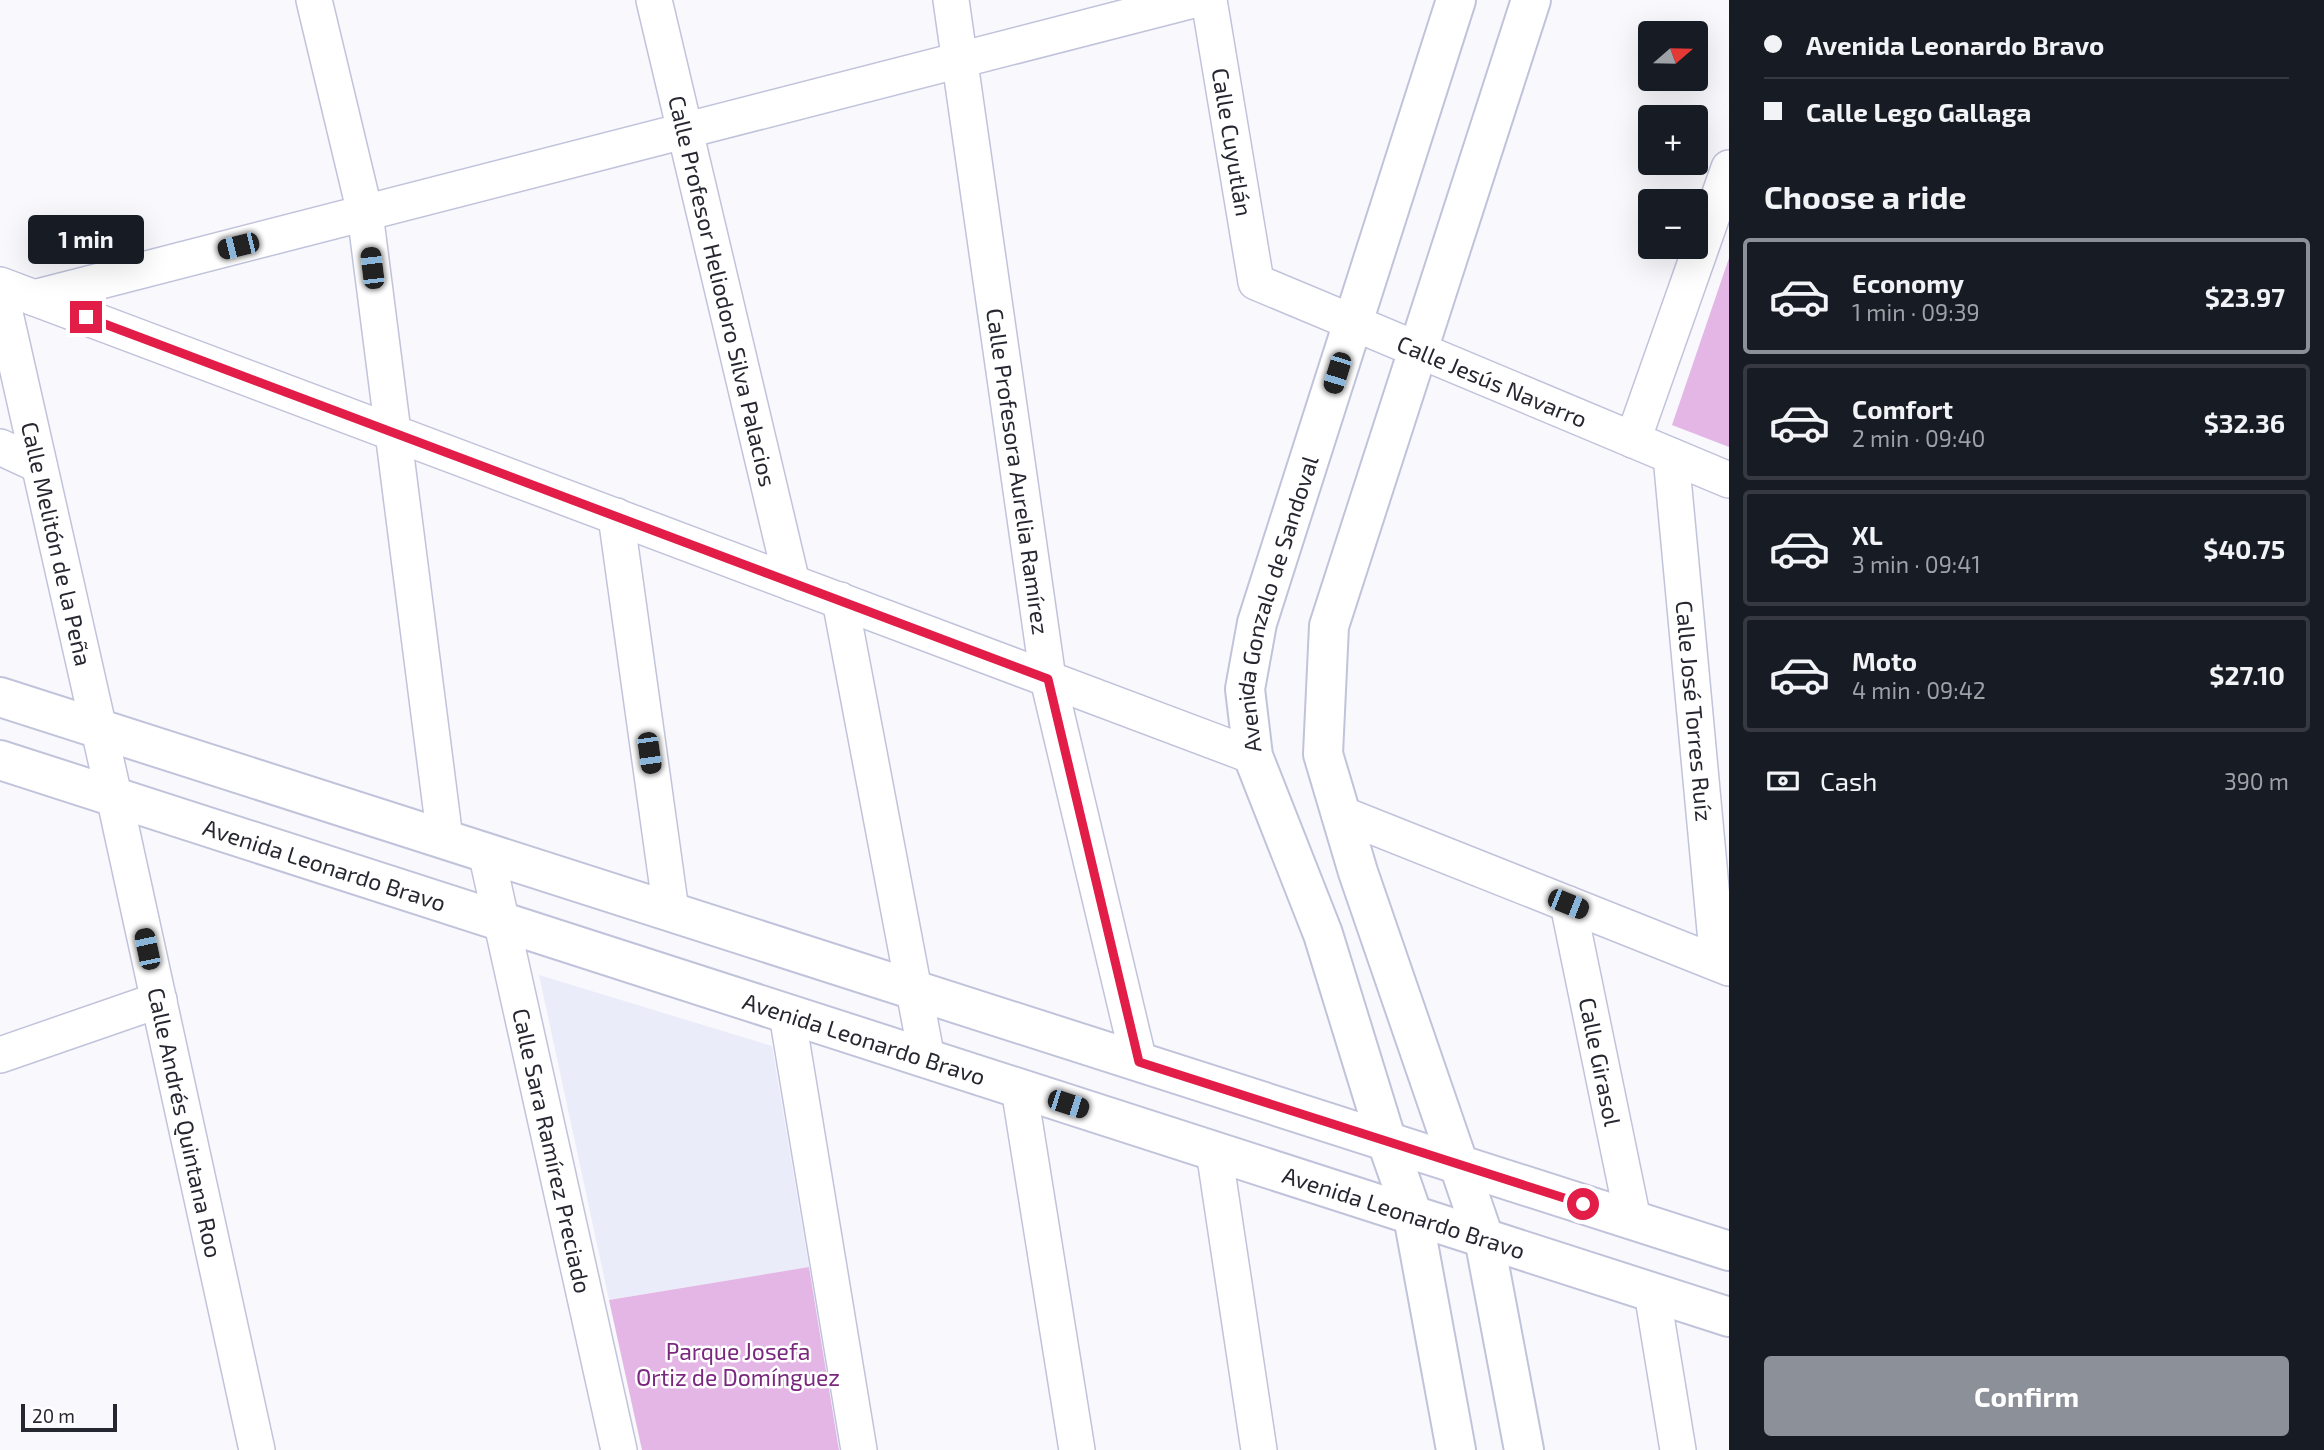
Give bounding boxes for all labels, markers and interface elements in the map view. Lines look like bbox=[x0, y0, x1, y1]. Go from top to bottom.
north arrow bbox=[1638, 21, 1708, 91]
map controls bbox=[1638, 21, 1708, 259]
text: Avenida Leonardo Bravo bbox=[1806, 29, 2104, 60]
street label: Calle Cuyutlán bbox=[1207, 66, 1259, 218]
street label: Calle Profesor Heliodoro Silva Palacios bbox=[663, 93, 783, 489]
text: Calle Lego Gallaga bbox=[1806, 96, 2031, 127]
button: + bbox=[1638, 105, 1708, 175]
text: Choose a ride bbox=[1764, 177, 1967, 215]
button: − bbox=[1638, 189, 1708, 259]
callout: 1 min bbox=[28, 216, 144, 264]
text: 1 min bbox=[58, 225, 114, 253]
car bbox=[216, 231, 261, 261]
car bbox=[360, 246, 385, 290]
icon: car bbox=[1768, 265, 1831, 328]
text: Economy bbox=[1852, 267, 1964, 298]
text: $23.97 bbox=[2205, 281, 2285, 312]
text: 1 min · 09:39 bbox=[1852, 298, 1980, 326]
route end bbox=[70, 301, 102, 333]
street label: Calle Profesora Aurelia Ramírez bbox=[981, 306, 1055, 636]
street label: Calle Jesús Navarro bbox=[1393, 329, 1591, 433]
car bbox=[1321, 350, 1354, 396]
icon: car bbox=[1768, 391, 1831, 454]
text: Comfort bbox=[1852, 393, 1953, 424]
text: $32.36 bbox=[2204, 407, 2285, 438]
street label: Calle Melitón de la Peña bbox=[16, 419, 98, 668]
text: 2 min · 09:40 bbox=[1852, 424, 1985, 452]
street label: Avenida Gonzalo de Sandoval bbox=[1230, 452, 1324, 754]
icon: car bbox=[1768, 517, 1831, 580]
text: XL bbox=[1852, 519, 1883, 550]
text: $40.75 bbox=[2203, 533, 2285, 564]
text: 3 min · 09:41 bbox=[1852, 550, 1981, 578]
street label: Calle José Torres Ruíz bbox=[1670, 599, 1719, 823]
icon: car bbox=[1768, 643, 1831, 706]
text: Moto bbox=[1852, 645, 1917, 676]
text: $27.10 bbox=[2209, 659, 2285, 690]
text: 4 min · 09:42 bbox=[1852, 676, 1986, 704]
car bbox=[636, 731, 663, 775]
icon: cash bbox=[1764, 762, 1802, 800]
text: Cash bbox=[1820, 765, 1877, 796]
text: 390 m bbox=[2224, 767, 2289, 795]
street label: Avenida Leonardo Bravo bbox=[200, 812, 449, 917]
car bbox=[1545, 886, 1592, 922]
car bbox=[133, 926, 162, 972]
street label: Calle Andrés Quintana Roo bbox=[142, 985, 229, 1260]
street label: Avenida Leonardo Bravo bbox=[739, 986, 989, 1091]
street label: Calle Girasol bbox=[1574, 995, 1627, 1129]
street label: Calle Sara Ramírez Preciado bbox=[507, 1006, 598, 1296]
car bbox=[1045, 1088, 1092, 1120]
street label: Avenida Leonardo Bravo bbox=[1279, 1160, 1529, 1264]
route start bbox=[1567, 1188, 1599, 1220]
park label: Parque Josefa Ortiz de Domínguez bbox=[636, 1337, 840, 1391]
button: Confirm bbox=[1764, 1356, 2289, 1436]
scale bar bbox=[21, 1401, 117, 1433]
text: 20 m bbox=[32, 1404, 75, 1427]

